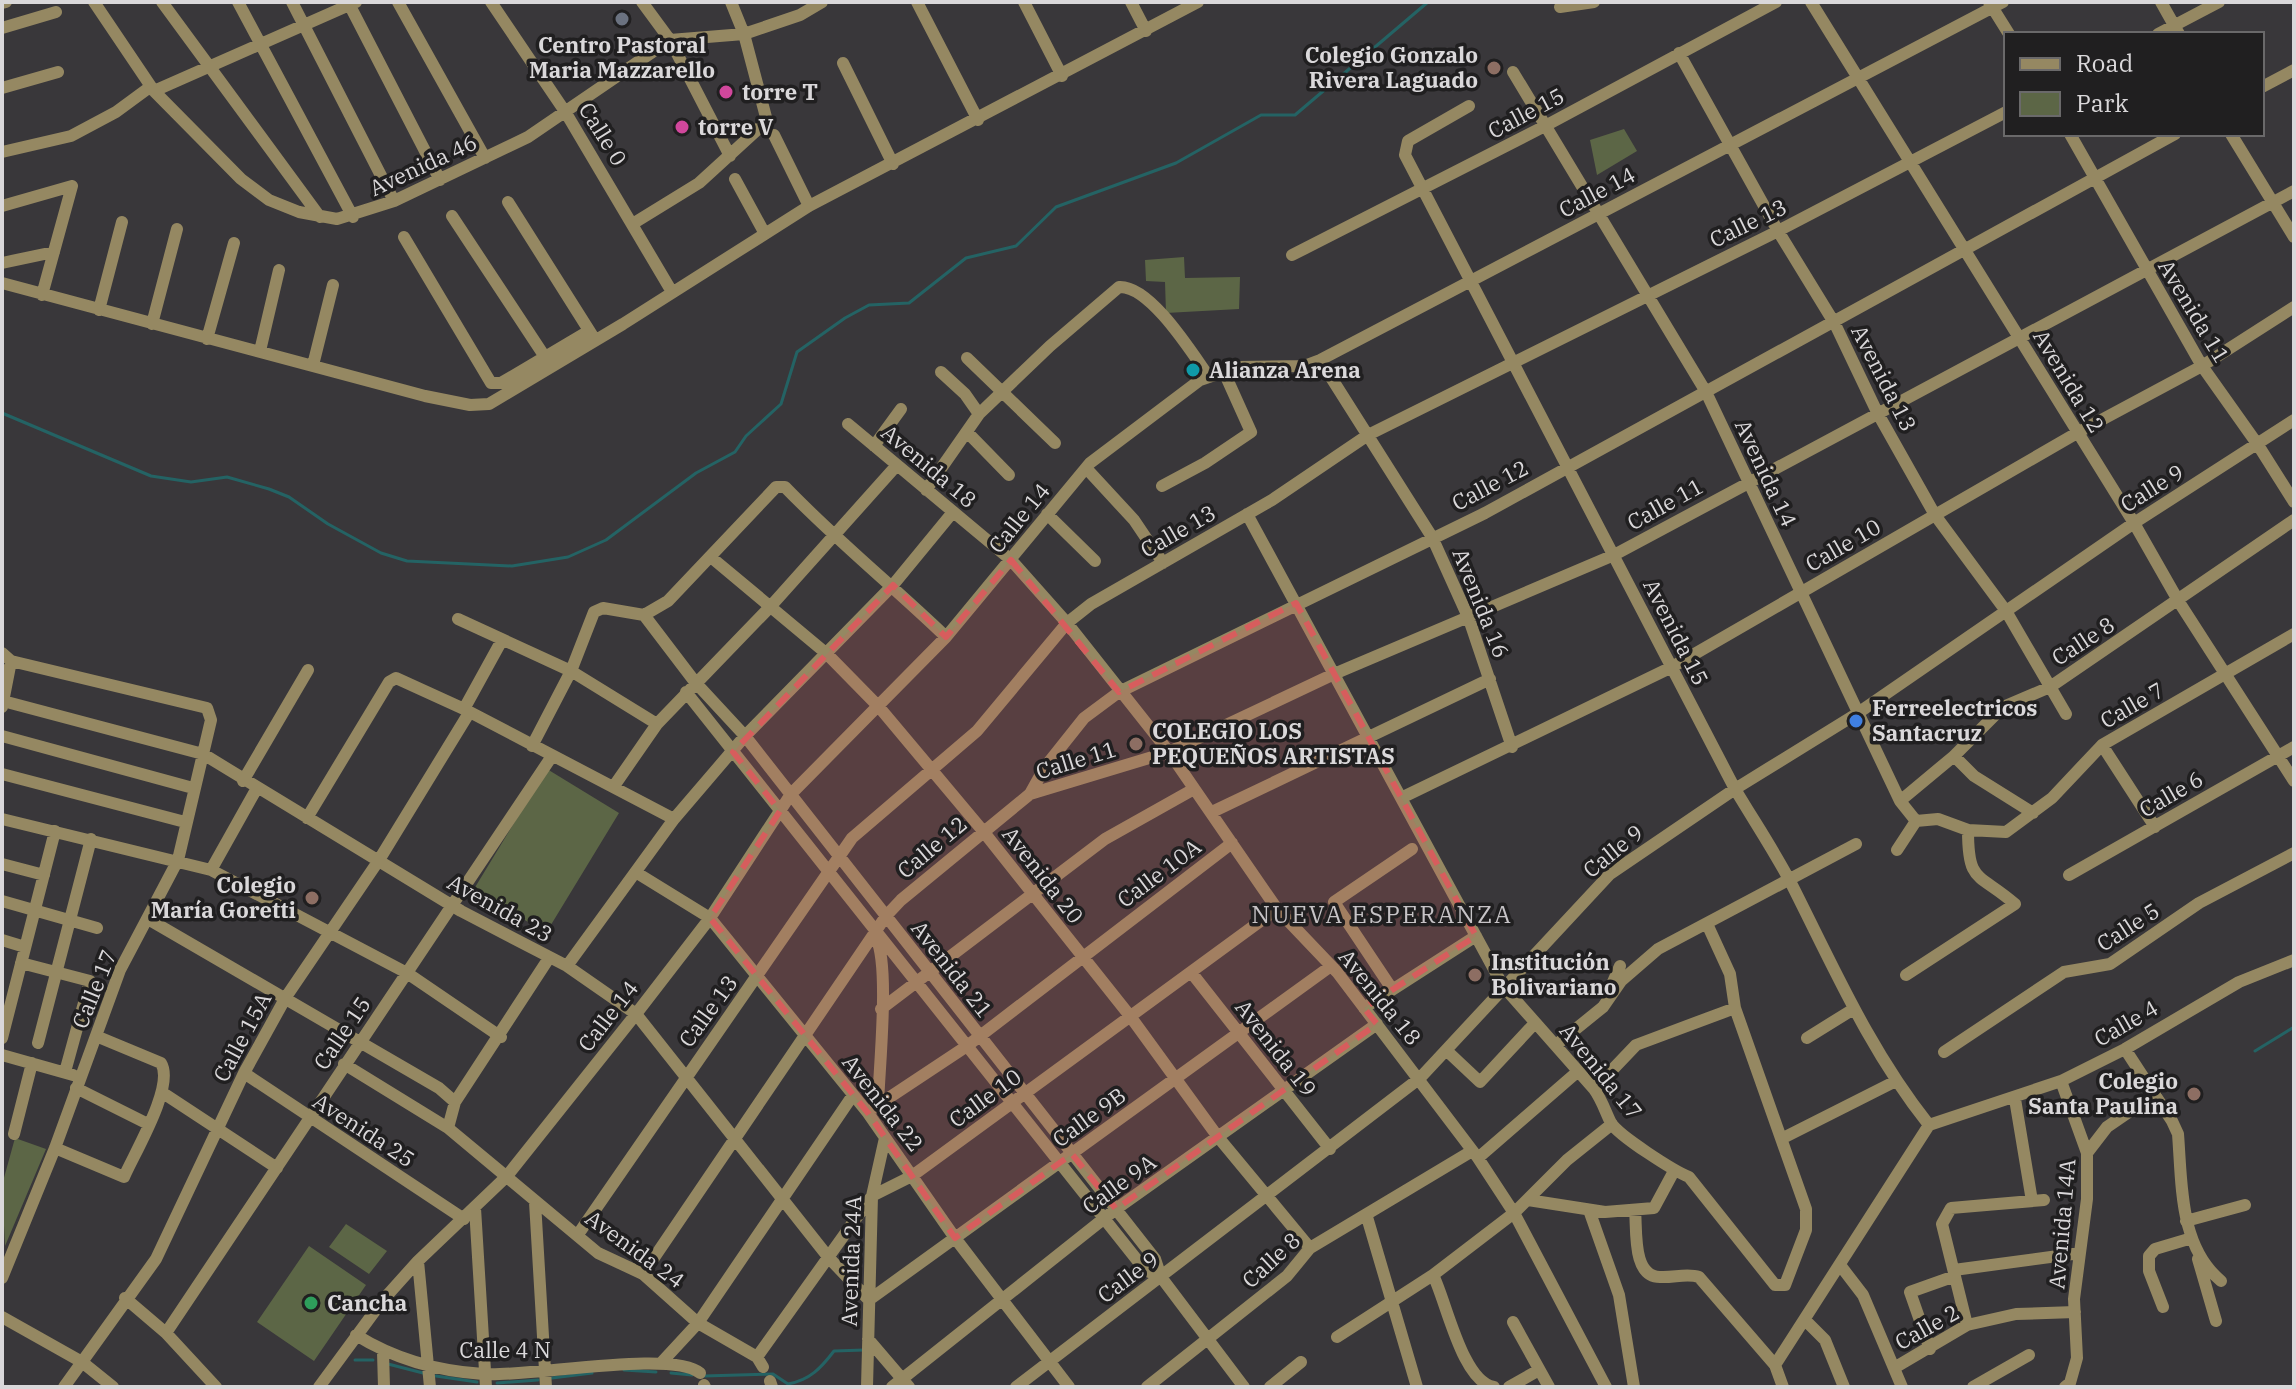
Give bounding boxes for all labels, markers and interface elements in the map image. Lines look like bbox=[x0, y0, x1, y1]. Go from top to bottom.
marker: Centro Pastoral Maria Mazzarello bbox=[613, 10, 631, 28]
place label: Centro Pastoral Maria Mazzarello bbox=[529, 30, 715, 84]
legend bbox=[2004, 32, 2264, 136]
place label: Colegio Gonzalo Rivera Laguado bbox=[1305, 40, 1478, 94]
text: Road bbox=[2076, 47, 2133, 79]
marker: Colegio Gonzalo Rivera Laguado bbox=[1485, 59, 1503, 77]
place label: torre T bbox=[742, 77, 818, 106]
street label: Calle 15 bbox=[1483, 80, 1569, 145]
marker: torre T bbox=[717, 83, 735, 101]
text: Park bbox=[2076, 87, 2128, 119]
street label: Calle 0 bbox=[573, 97, 634, 171]
place label: torre V bbox=[698, 112, 774, 141]
marker: torre V bbox=[673, 118, 691, 136]
street label: Avenida 46 bbox=[364, 127, 481, 202]
street label: Calle 14 bbox=[1554, 159, 1640, 224]
street label: Calle 13 bbox=[1704, 191, 1791, 254]
street label: Avenida 11 bbox=[2152, 254, 2237, 368]
street label: Avenida 13 bbox=[1845, 320, 1924, 436]
street label: Avenida 12 bbox=[2027, 324, 2112, 438]
place label: Alianza Arena bbox=[1209, 355, 1361, 384]
marker: Alianza Arena bbox=[1184, 361, 1202, 379]
street label: Avenida 14 bbox=[1729, 414, 1804, 531]
street label: Avenida 18 bbox=[876, 417, 983, 514]
street label: Calle 12 bbox=[1447, 452, 1533, 517]
street label: Calle 9 bbox=[2115, 457, 2189, 518]
street label: Calle 11 bbox=[1622, 471, 1708, 536]
street label: Calle 14 bbox=[981, 476, 1056, 559]
street label: Calle 13 bbox=[1135, 497, 1221, 564]
street label: Calle 10 bbox=[1800, 511, 1886, 578]
street label: Avenida 16 bbox=[1446, 544, 1517, 662]
street label: Avenida 15 bbox=[1637, 574, 1716, 690]
street label: Calle 8 bbox=[2046, 610, 2120, 672]
street label: Calle 7 bbox=[2094, 675, 2169, 734]
place label: Ferreelectricos Santacruz bbox=[1872, 693, 2037, 747]
marker: Ferreelectricos Santacruz bbox=[1847, 712, 1865, 730]
place label: COLEGIO LOS PEQUEÑOS ARTISTAS bbox=[1152, 716, 1395, 770]
street label: Calle 11 bbox=[1032, 734, 1120, 785]
marker: COLEGIO LOS PEQUEÑOS ARTISTAS bbox=[1127, 735, 1145, 753]
street label: Calle 6 bbox=[2133, 764, 2208, 823]
street label: Calle 12 bbox=[891, 809, 973, 884]
street label: Calle 9 bbox=[1577, 818, 1649, 884]
street label: Avenida 20 bbox=[996, 820, 1090, 929]
street label: Calle 10A bbox=[1111, 832, 1206, 914]
street label: Avenida 23 bbox=[443, 867, 558, 948]
place label: Colegio María Goretti bbox=[151, 870, 296, 924]
marker: Colegio María Goretti bbox=[303, 889, 321, 907]
street label: Calle 5 bbox=[2091, 896, 2165, 958]
district label: NUEVA ESPERANZA bbox=[1251, 898, 1513, 930]
street label: Avenida 21 bbox=[905, 914, 999, 1023]
street label: Avenida 18 bbox=[1333, 943, 1428, 1051]
street label: Calle 17 bbox=[65, 945, 122, 1033]
place label: Institución Bolivariano bbox=[1491, 947, 1617, 1001]
marker: Institución Bolivariano bbox=[1466, 966, 1484, 984]
street label: Calle 13 bbox=[672, 969, 744, 1053]
street label: Calle 14 bbox=[571, 974, 644, 1057]
street label: Calle 15A bbox=[206, 987, 277, 1087]
street label: Calle 15 bbox=[306, 990, 377, 1075]
street label: Avenida 19 bbox=[1229, 993, 1323, 1102]
street label: Calle 4 bbox=[2088, 993, 2163, 1052]
street label: Avenida 17 bbox=[1554, 1017, 1649, 1125]
street label: Avenida 22 bbox=[836, 1048, 930, 1157]
street label: Calle 10 bbox=[943, 1062, 1027, 1134]
place label: Colegio Santa Paulina bbox=[2028, 1066, 2178, 1120]
street label: Calle 9B bbox=[1046, 1080, 1131, 1153]
marker: Colegio Santa Paulina bbox=[2185, 1085, 2203, 1103]
street label: Avenida 25 bbox=[308, 1086, 421, 1173]
street label: Calle 9A bbox=[1076, 1147, 1161, 1220]
street label: Avenida 14A bbox=[2041, 1158, 2082, 1290]
street label: Avenida 24A bbox=[834, 1195, 867, 1327]
street label: Avenida 24 bbox=[580, 1203, 691, 1294]
street label: Calle 8 bbox=[1235, 1225, 1306, 1294]
street label: Calle 9 bbox=[1091, 1244, 1164, 1309]
place label: Cancha bbox=[327, 1288, 407, 1317]
marker: Cancha bbox=[302, 1294, 320, 1312]
street label: Calle 2 bbox=[1889, 1297, 1964, 1356]
street label: Calle 4 N bbox=[459, 1335, 551, 1364]

